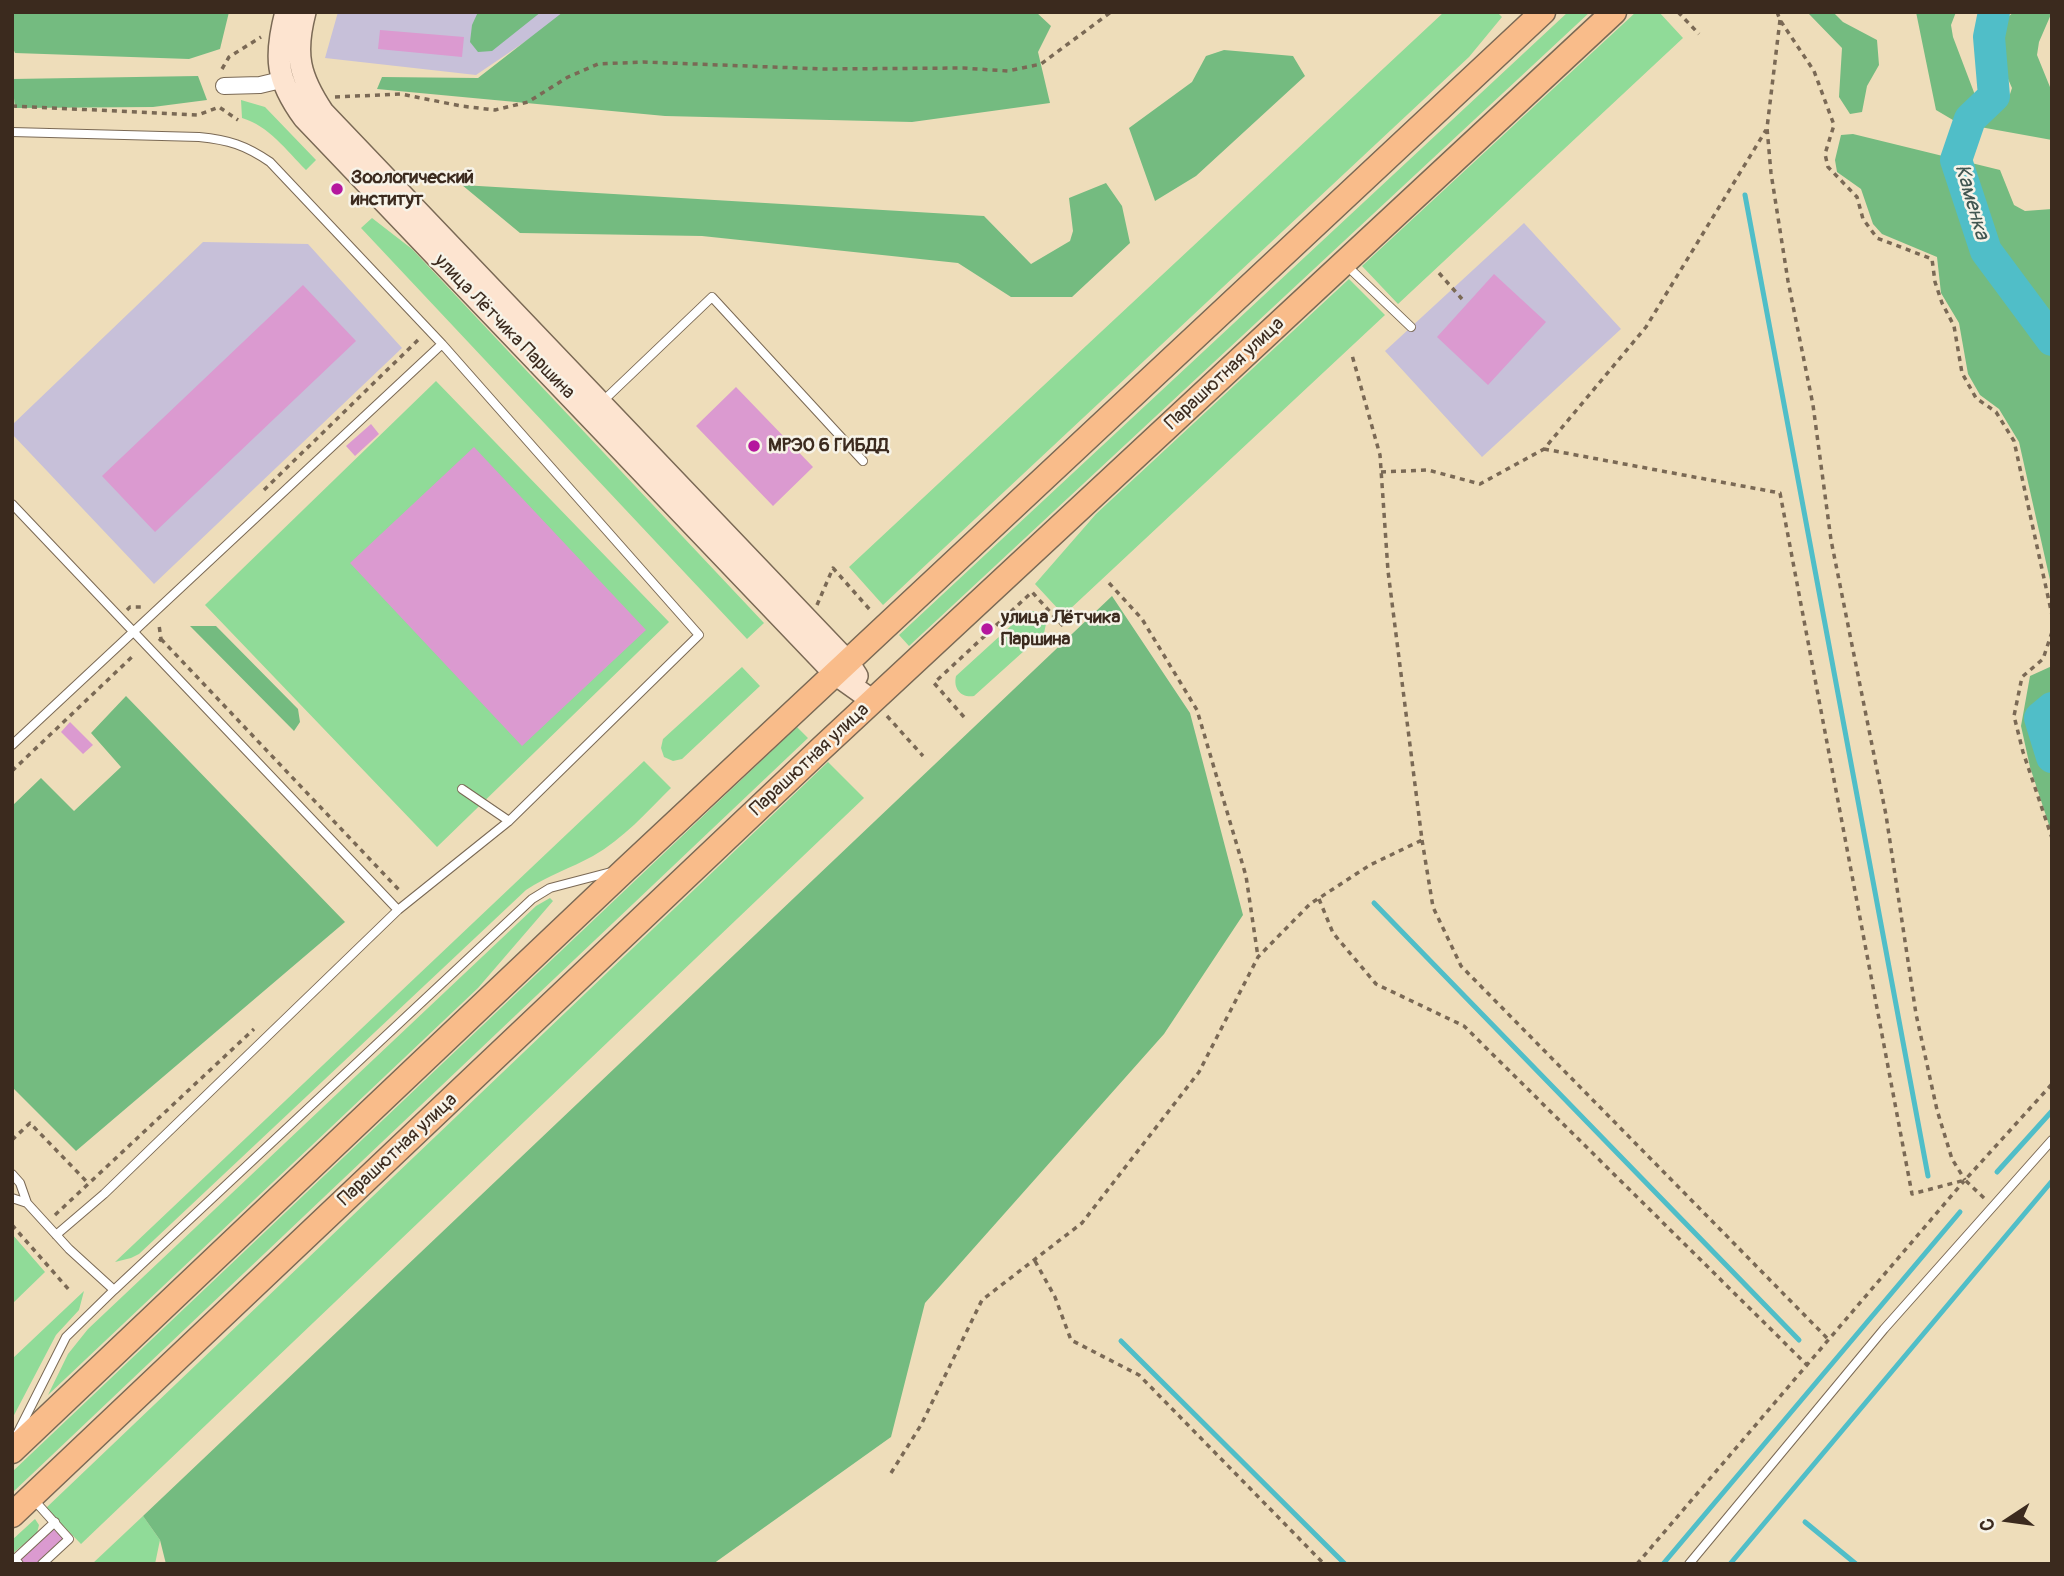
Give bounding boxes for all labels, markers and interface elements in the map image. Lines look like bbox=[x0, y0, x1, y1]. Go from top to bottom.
water label: Каменка bbox=[1948, 161, 1994, 243]
place label: Зоологический институт bbox=[351, 167, 474, 211]
marker: Зоологический институт bbox=[329, 181, 345, 197]
street label: улица Лётчика Паршина bbox=[429, 250, 579, 404]
street label: Парашютная улица bbox=[1161, 313, 1289, 435]
place label: МРЭО 6 ГИБДД bbox=[768, 435, 889, 457]
marker: МРЭО 6 ГИБДД bbox=[746, 438, 762, 454]
place label: улица Лётчика Паршина bbox=[1001, 607, 1120, 651]
marker: улица Лётчика Паршина bbox=[979, 621, 995, 637]
street label: Парашютная улица bbox=[746, 699, 874, 821]
street label: Парашютная улица bbox=[334, 1089, 462, 1211]
north arrow bbox=[1973, 1485, 2043, 1555]
text: С bbox=[1975, 1516, 2001, 1533]

